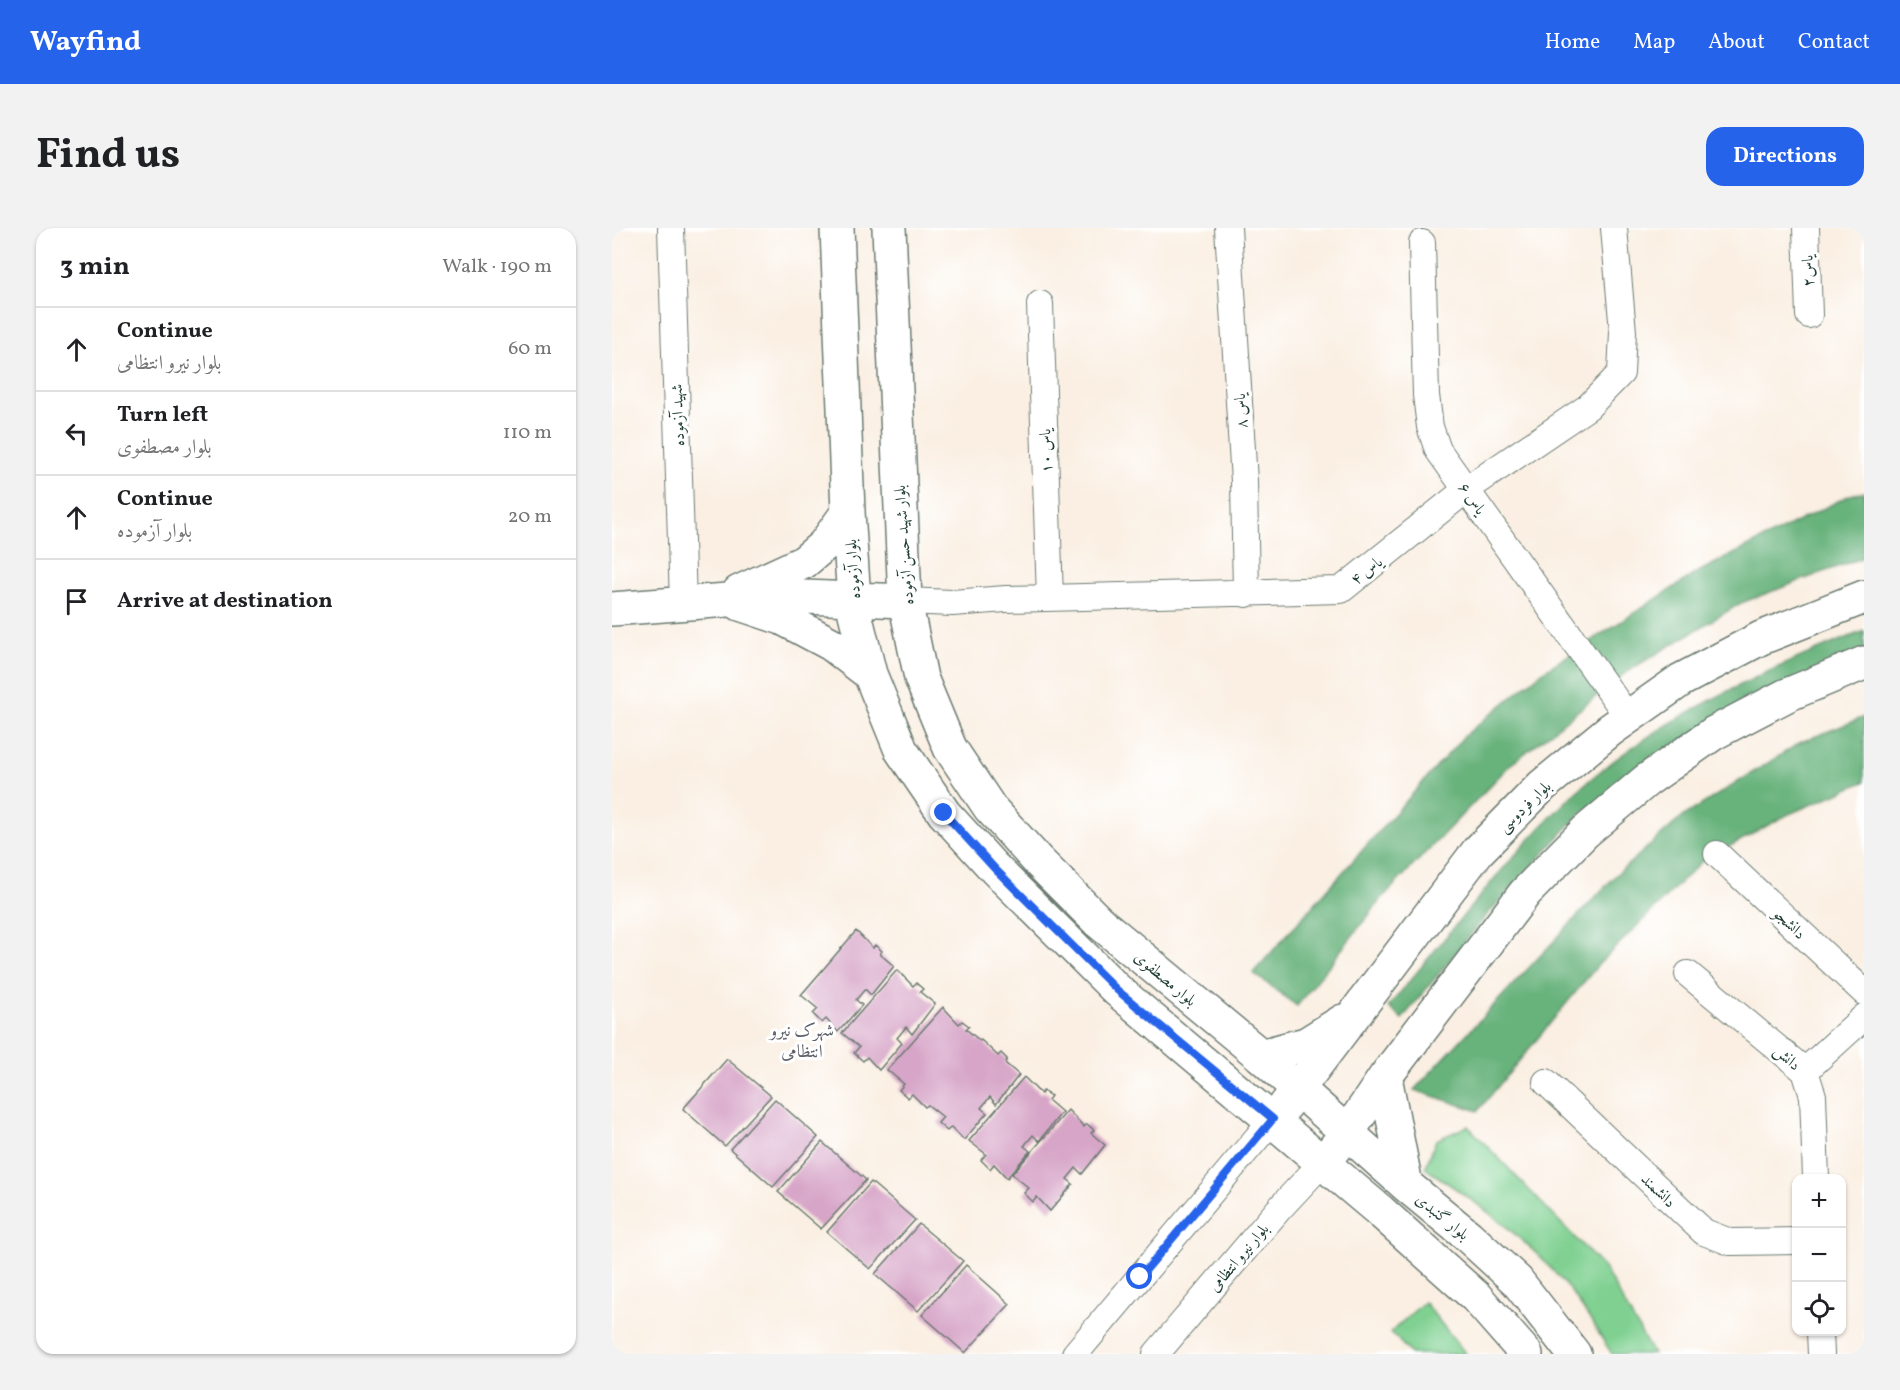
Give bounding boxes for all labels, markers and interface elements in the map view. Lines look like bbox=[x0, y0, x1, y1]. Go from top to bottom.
text: Wayfind bbox=[30, 23, 141, 62]
text: Home bbox=[1545, 28, 1600, 57]
text: Map bbox=[1633, 28, 1675, 57]
text: About bbox=[1708, 28, 1765, 57]
text: Contact bbox=[1798, 28, 1870, 57]
text: Find us bbox=[36, 127, 180, 186]
button: Directions bbox=[1706, 127, 1864, 186]
text: 3 min bbox=[60, 249, 130, 285]
text: Walk · 190 m bbox=[442, 253, 552, 281]
street label: یاس۲ bbox=[1797, 254, 1821, 287]
text: Continue bbox=[117, 316, 213, 347]
icon: ahead bbox=[60, 333, 93, 366]
text: 60 m bbox=[508, 335, 552, 363]
text: بلوار نیرو انتظامی bbox=[117, 350, 221, 378]
street label: شهید آزموده bbox=[667, 383, 691, 446]
street label: یاس ۸ bbox=[1230, 392, 1254, 429]
text: Turn left bbox=[117, 400, 208, 431]
icon: left bbox=[60, 417, 93, 450]
text: 110 m bbox=[503, 419, 552, 447]
street label: یاس ۱۰ bbox=[1035, 427, 1059, 474]
text: بلوار مصطفوی bbox=[117, 434, 212, 462]
street label: یاس ۶ bbox=[1452, 478, 1491, 521]
text: Continue bbox=[117, 484, 213, 515]
street label: بلوار شهید حسن آزموده bbox=[890, 484, 920, 606]
icon: ahead bbox=[60, 501, 93, 534]
text: 20 m bbox=[508, 503, 552, 531]
text: بلوار آزموده bbox=[117, 518, 192, 546]
street label: بلوار آزموده bbox=[841, 538, 867, 600]
street label: یاس ۴ bbox=[1347, 551, 1389, 591]
icon: arrive bbox=[60, 585, 93, 618]
text: Arrive at destination bbox=[117, 586, 333, 617]
street label: بلوار فردوسی bbox=[1494, 777, 1557, 838]
route end bbox=[930, 799, 956, 825]
street label: دانشجو bbox=[1766, 902, 1810, 945]
street label: بلوار مصطفوی bbox=[1129, 947, 1201, 1012]
district label: شهرک نیرو انتظامی bbox=[768, 1019, 834, 1065]
street label: دانش bbox=[1768, 1040, 1805, 1077]
street label: دانشمند bbox=[1635, 1169, 1680, 1214]
map controls bbox=[1792, 1174, 1846, 1336]
button: + bbox=[1792, 1174, 1846, 1228]
street label: بلوار گنبدی bbox=[1410, 1189, 1473, 1246]
street label: بلوار نیرو انتظامی bbox=[1204, 1219, 1275, 1297]
button: − bbox=[1792, 1228, 1846, 1282]
route start bbox=[1126, 1263, 1152, 1289]
button: locate bbox=[1792, 1282, 1846, 1336]

